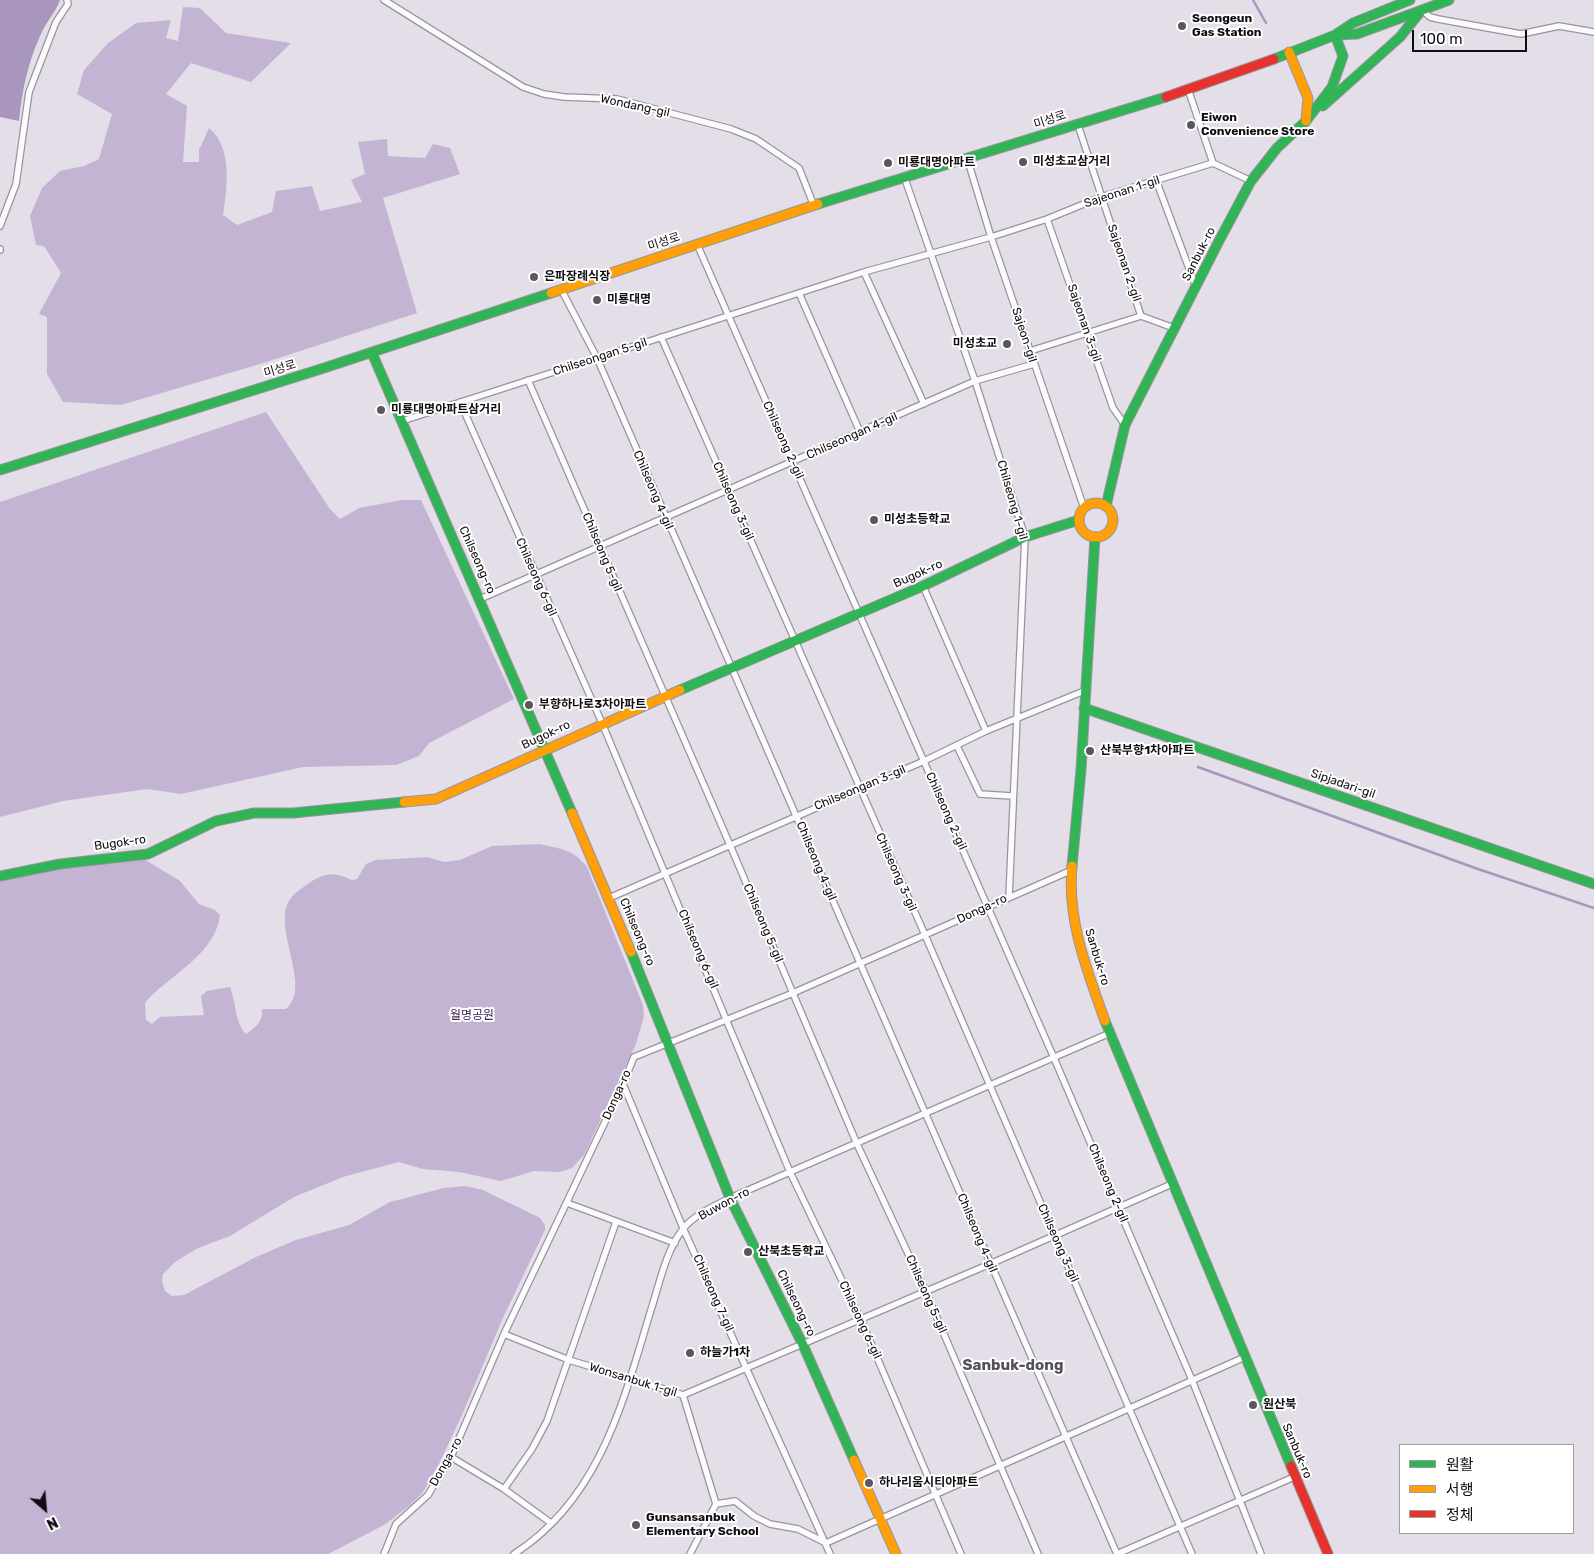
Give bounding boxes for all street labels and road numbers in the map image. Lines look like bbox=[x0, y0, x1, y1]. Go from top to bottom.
street label: Wondang-gil bbox=[599, 92, 671, 120]
street label: 미성로 bbox=[1032, 108, 1068, 132]
street label: Sajeonan 1-gil bbox=[1082, 173, 1162, 211]
street label: Sajeonan 2-gil bbox=[1104, 223, 1144, 303]
street label: Sanbuk-ro bbox=[1179, 225, 1219, 283]
street label: 미성로 bbox=[646, 230, 682, 254]
street label: Sajeonan 3-gil bbox=[1064, 282, 1104, 364]
street label: Sajeon-gil bbox=[1008, 306, 1040, 364]
street label: Chilseongan 5-gil bbox=[551, 335, 649, 379]
street label: 미성로 bbox=[262, 357, 298, 381]
street label: Chilseong 2-gil bbox=[759, 399, 807, 481]
street label: Chilseongan 4-gil bbox=[804, 409, 900, 463]
street label: Chilseong 4-gil bbox=[630, 448, 676, 532]
street label: Chilseong 1-gil bbox=[994, 459, 1030, 541]
street label: Chilseong 3-gil bbox=[709, 460, 757, 542]
street label: Chilseong 5-gil bbox=[579, 510, 625, 594]
street label: Chilseong-ro bbox=[456, 524, 498, 596]
street label: Chilseong 6-gil bbox=[512, 536, 560, 618]
street label: Bugok-ro bbox=[891, 557, 945, 591]
street label: Bugok-ro bbox=[519, 717, 573, 753]
street label: Chilseongan 3-gil bbox=[812, 762, 908, 814]
street label: Sipjadari-gil bbox=[1309, 766, 1377, 802]
street label: Chilseong 2-gil bbox=[922, 770, 970, 852]
street label: Chilseong 4-gil bbox=[793, 819, 839, 903]
street label: Chilseong 3-gil bbox=[872, 831, 920, 913]
street label: Bugok-ro bbox=[93, 832, 147, 854]
street label: Chilseong 5-gil bbox=[740, 881, 786, 965]
street label: Donga-ro bbox=[955, 891, 1009, 927]
street label: Chilseong-ro bbox=[616, 896, 658, 968]
street label: Chilseong 6-gil bbox=[675, 907, 721, 991]
street label: Sanbuk-ro bbox=[1082, 927, 1112, 987]
street label: Donga-ro bbox=[600, 1068, 634, 1122]
street label: Chilseong 2-gil bbox=[1085, 1142, 1131, 1224]
street label: Buwon-ro bbox=[696, 1184, 752, 1224]
street label: Chilseong 4-gil bbox=[954, 1191, 1000, 1275]
street label: Chilseong 3-gil bbox=[1034, 1202, 1082, 1284]
street label: Chilseong 7-gil bbox=[690, 1252, 736, 1334]
street label: Chilseong 5-gil bbox=[902, 1253, 950, 1335]
street label: Chilseong-ro bbox=[774, 1267, 818, 1339]
street label: Chilseong 6-gil bbox=[836, 1279, 884, 1361]
street label: Wonsanbuk 1-gil bbox=[587, 1360, 679, 1400]
street label: Sanbuk-ro bbox=[1279, 1421, 1315, 1481]
street label: Donga-ro bbox=[427, 1435, 465, 1489]

